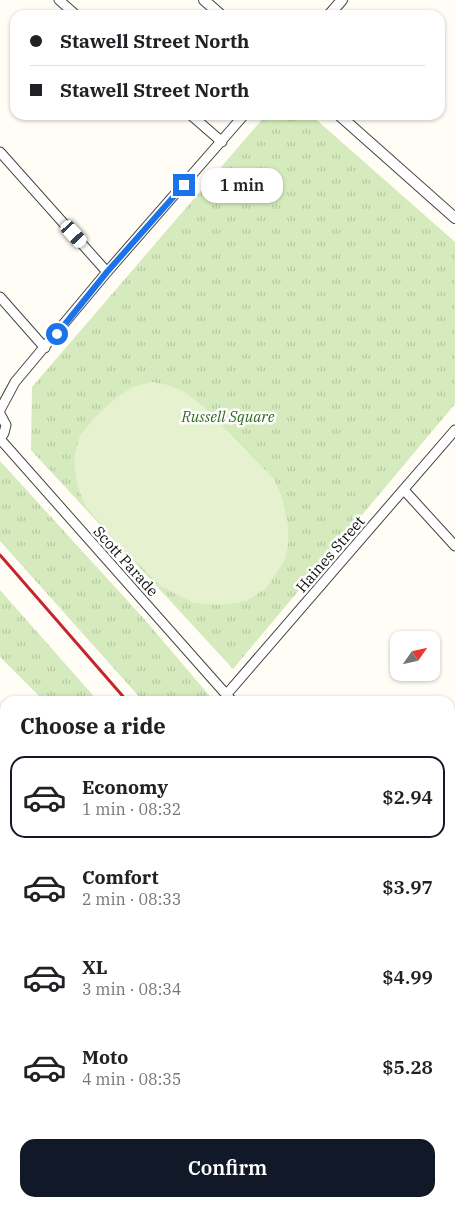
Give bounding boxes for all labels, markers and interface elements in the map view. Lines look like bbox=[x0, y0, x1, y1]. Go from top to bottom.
text: Stawell Street North bbox=[60, 29, 250, 53]
text: Stawell Street North bbox=[60, 78, 250, 102]
callout: 1 min bbox=[202, 168, 284, 202]
route end bbox=[173, 174, 195, 196]
text: 1 min bbox=[220, 175, 264, 195]
car bbox=[58, 218, 89, 250]
route start bbox=[46, 323, 68, 345]
park label: Russell Square bbox=[181, 407, 275, 426]
street label: Haines Street bbox=[292, 512, 368, 596]
street label: Scott Parade bbox=[89, 522, 163, 600]
north arrow bbox=[390, 631, 440, 681]
map controls bbox=[390, 631, 440, 681]
text: Choose a ride bbox=[20, 711, 166, 740]
icon: car bbox=[22, 775, 67, 820]
text: Economy bbox=[82, 775, 168, 799]
text: $2.94 bbox=[382, 785, 433, 809]
text: 1 min · 08:32 bbox=[82, 799, 181, 819]
icon: car bbox=[22, 865, 67, 910]
text: Comfort bbox=[82, 865, 159, 889]
text: $3.97 bbox=[382, 875, 433, 899]
text: 2 min · 08:33 bbox=[82, 889, 181, 909]
icon: car bbox=[22, 955, 67, 1000]
text: XL bbox=[82, 955, 108, 979]
text: $4.99 bbox=[382, 965, 433, 989]
text: 3 min · 08:34 bbox=[82, 979, 181, 999]
icon: car bbox=[22, 1045, 67, 1090]
text: Moto bbox=[82, 1045, 128, 1069]
text: $5.28 bbox=[382, 1055, 433, 1079]
text: 4 min · 08:35 bbox=[82, 1069, 181, 1089]
button: Confirm bbox=[20, 1139, 435, 1197]

